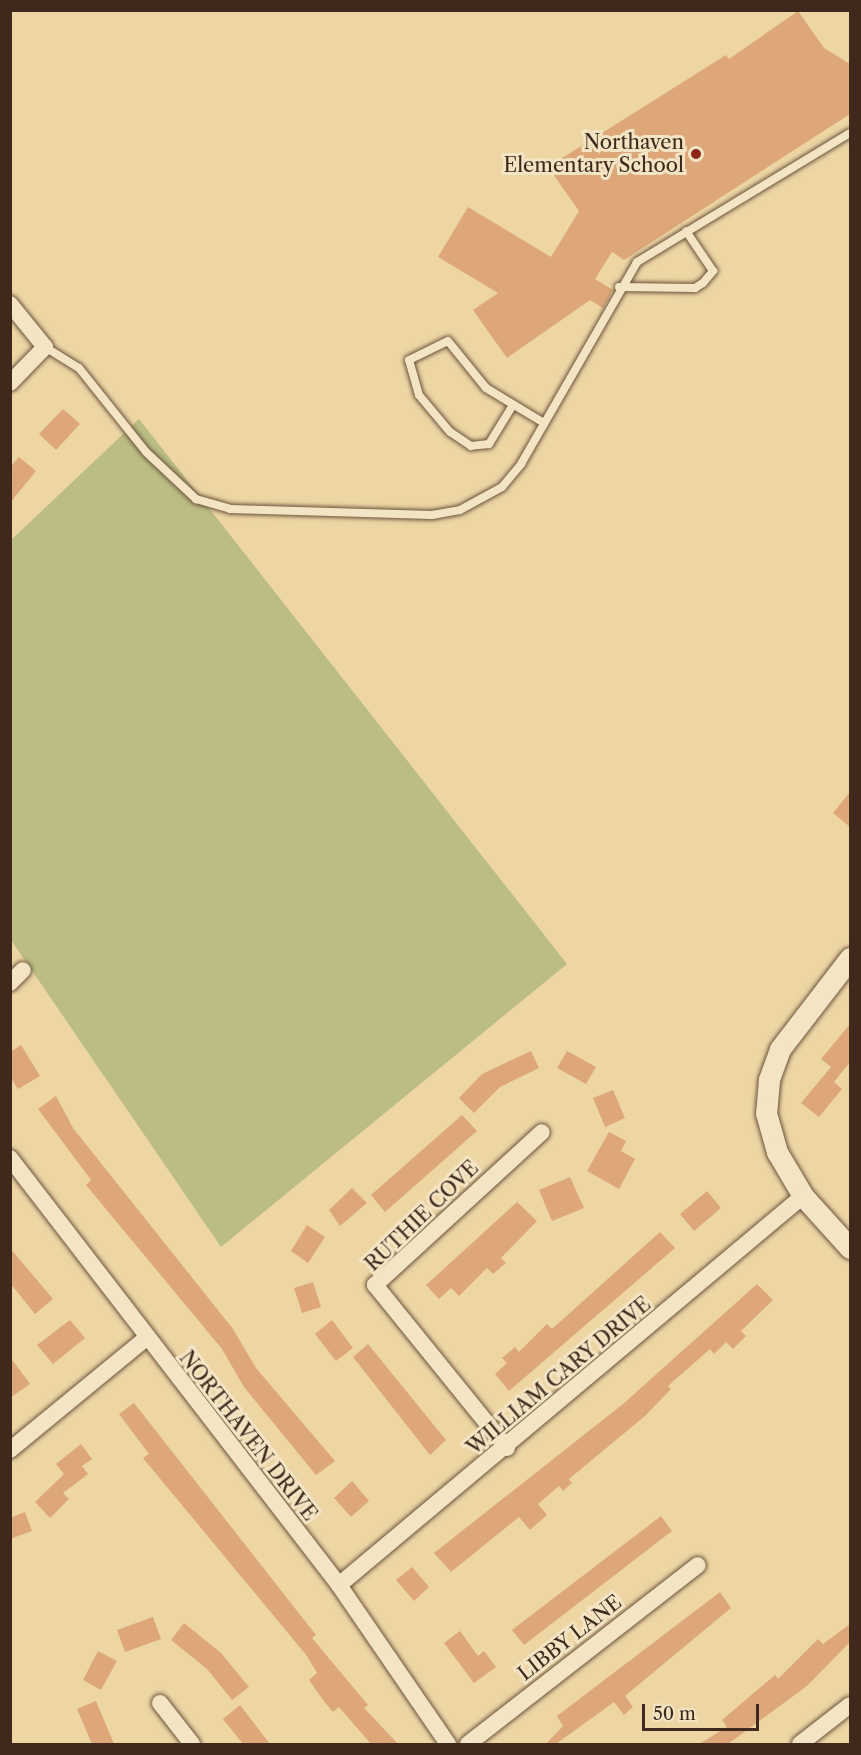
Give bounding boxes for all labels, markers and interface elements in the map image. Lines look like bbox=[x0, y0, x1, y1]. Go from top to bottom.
place label: Northaven Elementary School bbox=[503, 130, 684, 177]
marker: Northaven Elementary School bbox=[689, 147, 703, 161]
street label: RUTHIE COVE bbox=[360, 1156, 484, 1276]
street label: WILLIAM CARY DRIVE bbox=[462, 1292, 656, 1460]
street label: NORTHAVEN DRIVE bbox=[174, 1346, 322, 1526]
street label: LIBBY LANE bbox=[513, 1590, 627, 1686]
scale bar bbox=[645, 1692, 762, 1730]
text: 50 m bbox=[653, 1703, 696, 1725]

